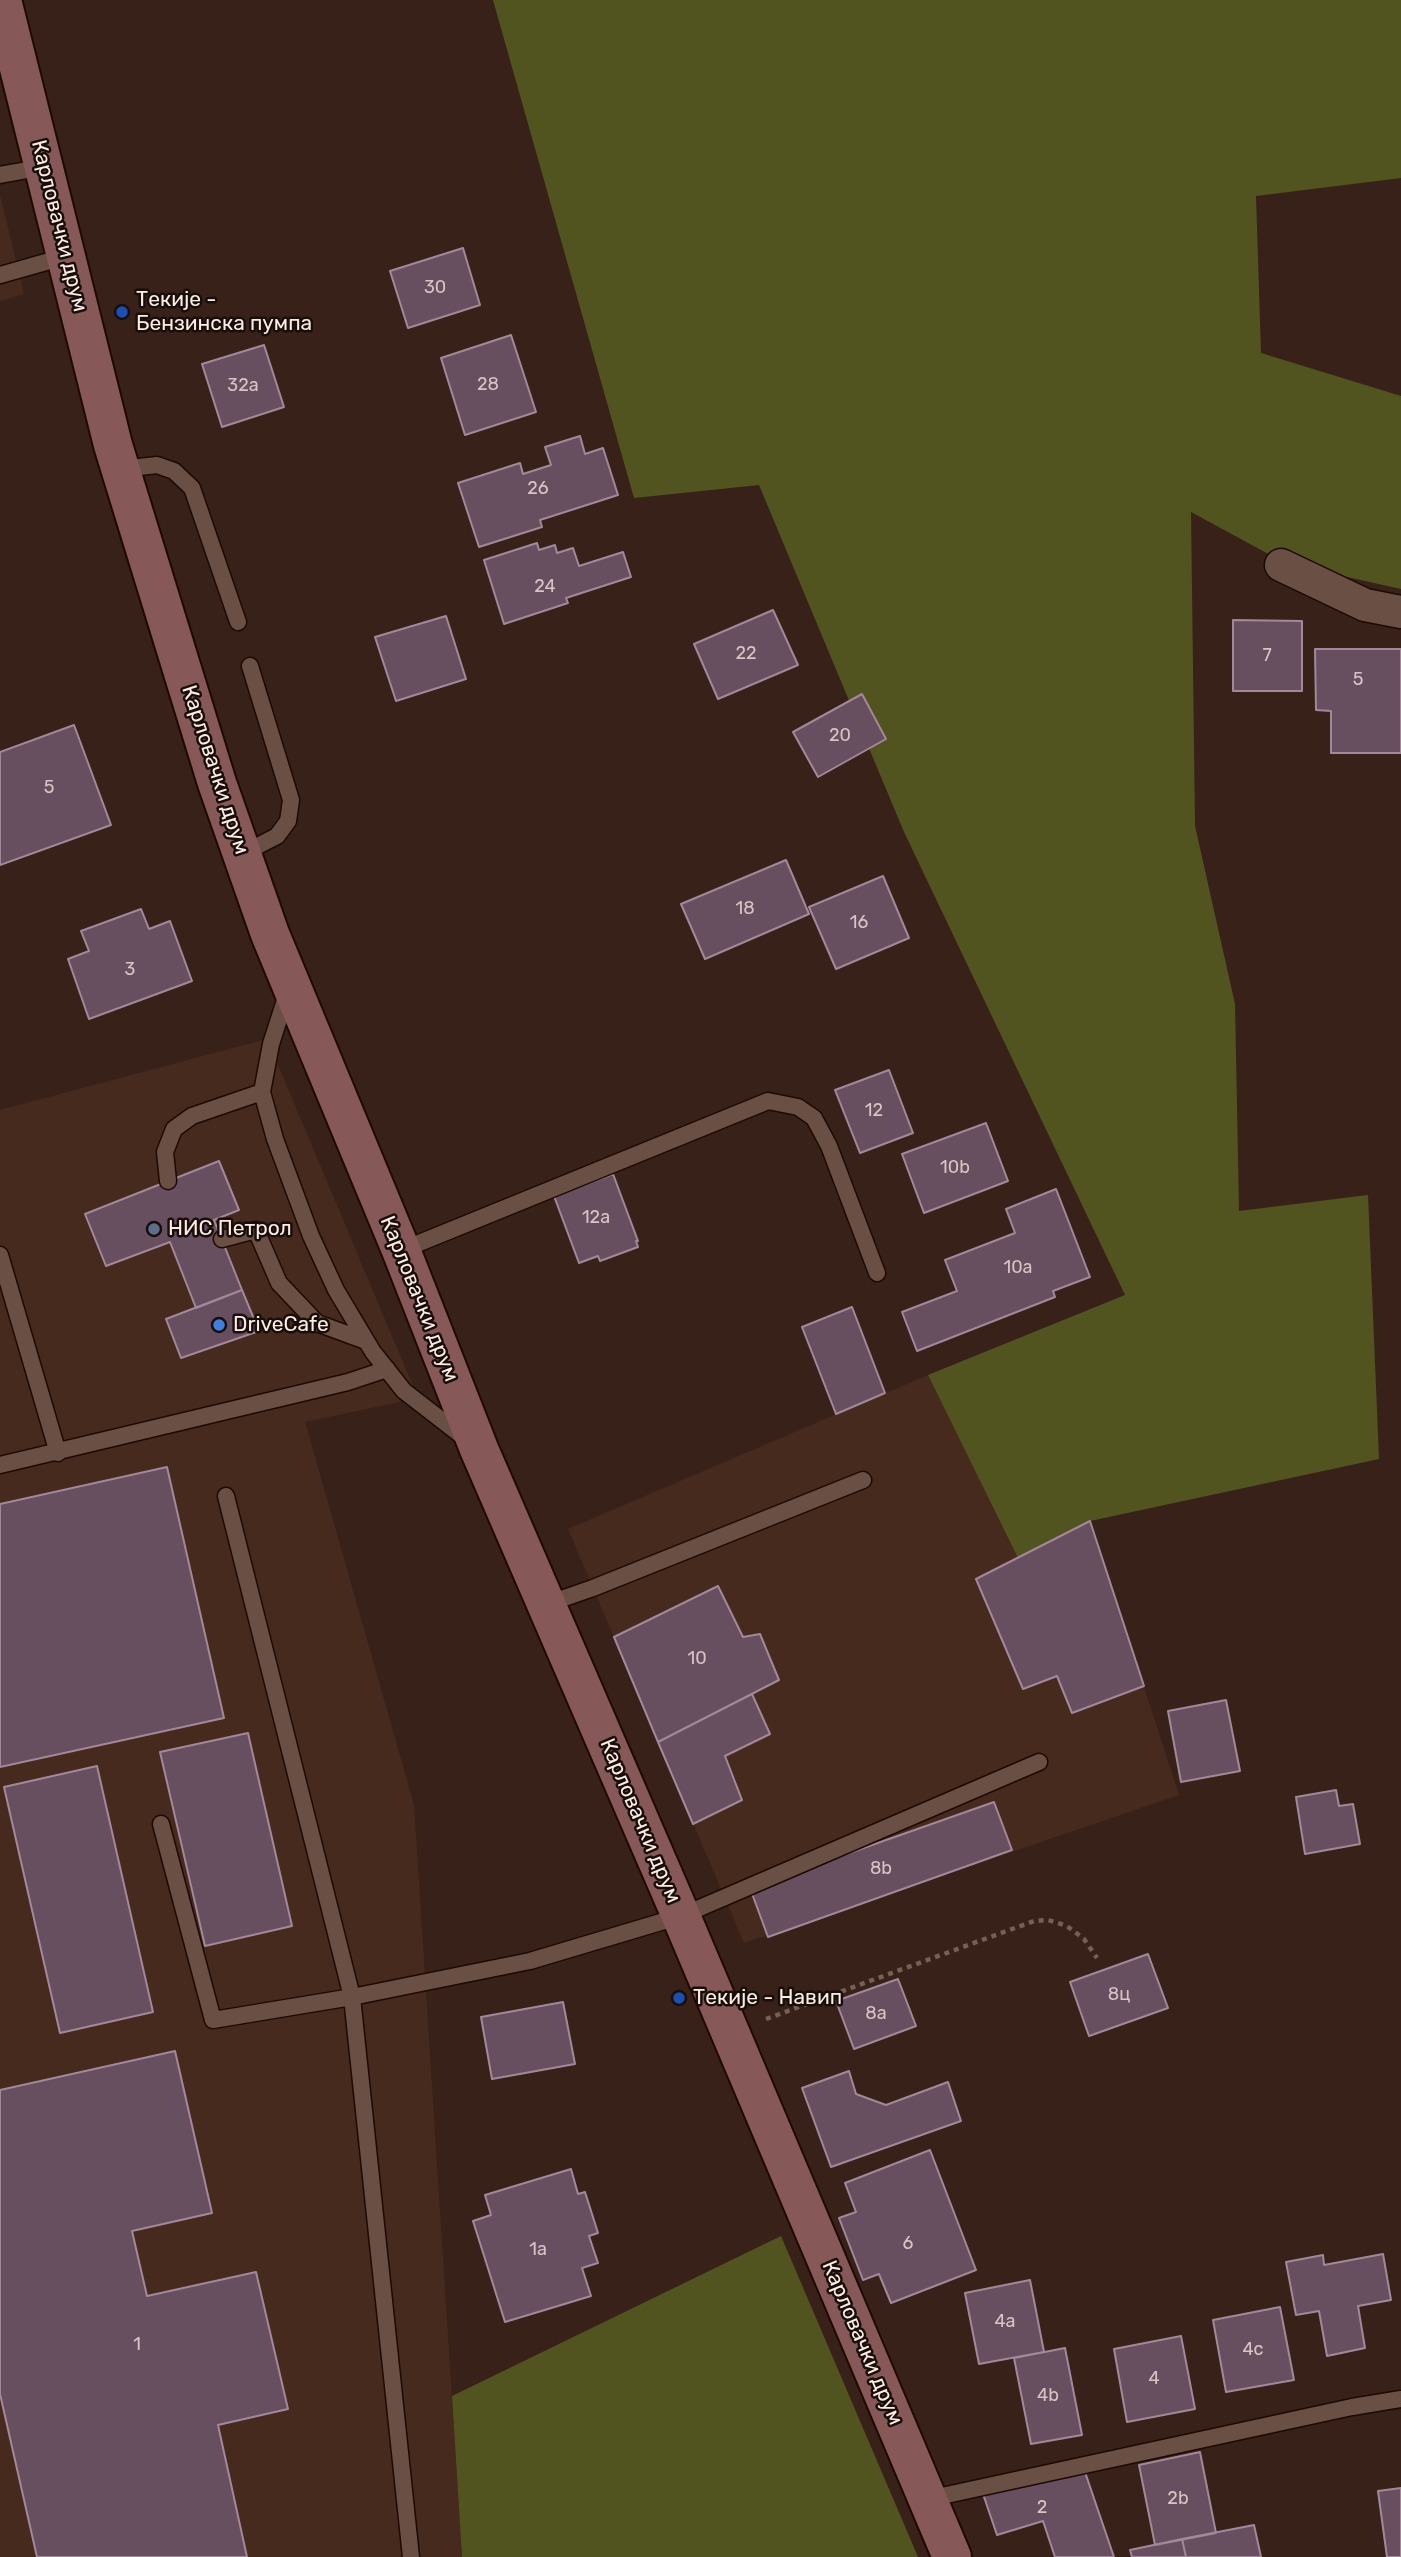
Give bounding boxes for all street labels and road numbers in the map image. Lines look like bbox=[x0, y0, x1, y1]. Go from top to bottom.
street label: Карловачки друм bbox=[25, 137, 93, 315]
street label: Карловачки друм bbox=[176, 682, 254, 858]
street label: Карловачки друм bbox=[374, 1213, 464, 1385]
street label: Карловачки друм bbox=[594, 1735, 686, 1907]
street label: Карловачки друм bbox=[816, 2257, 908, 2429]

